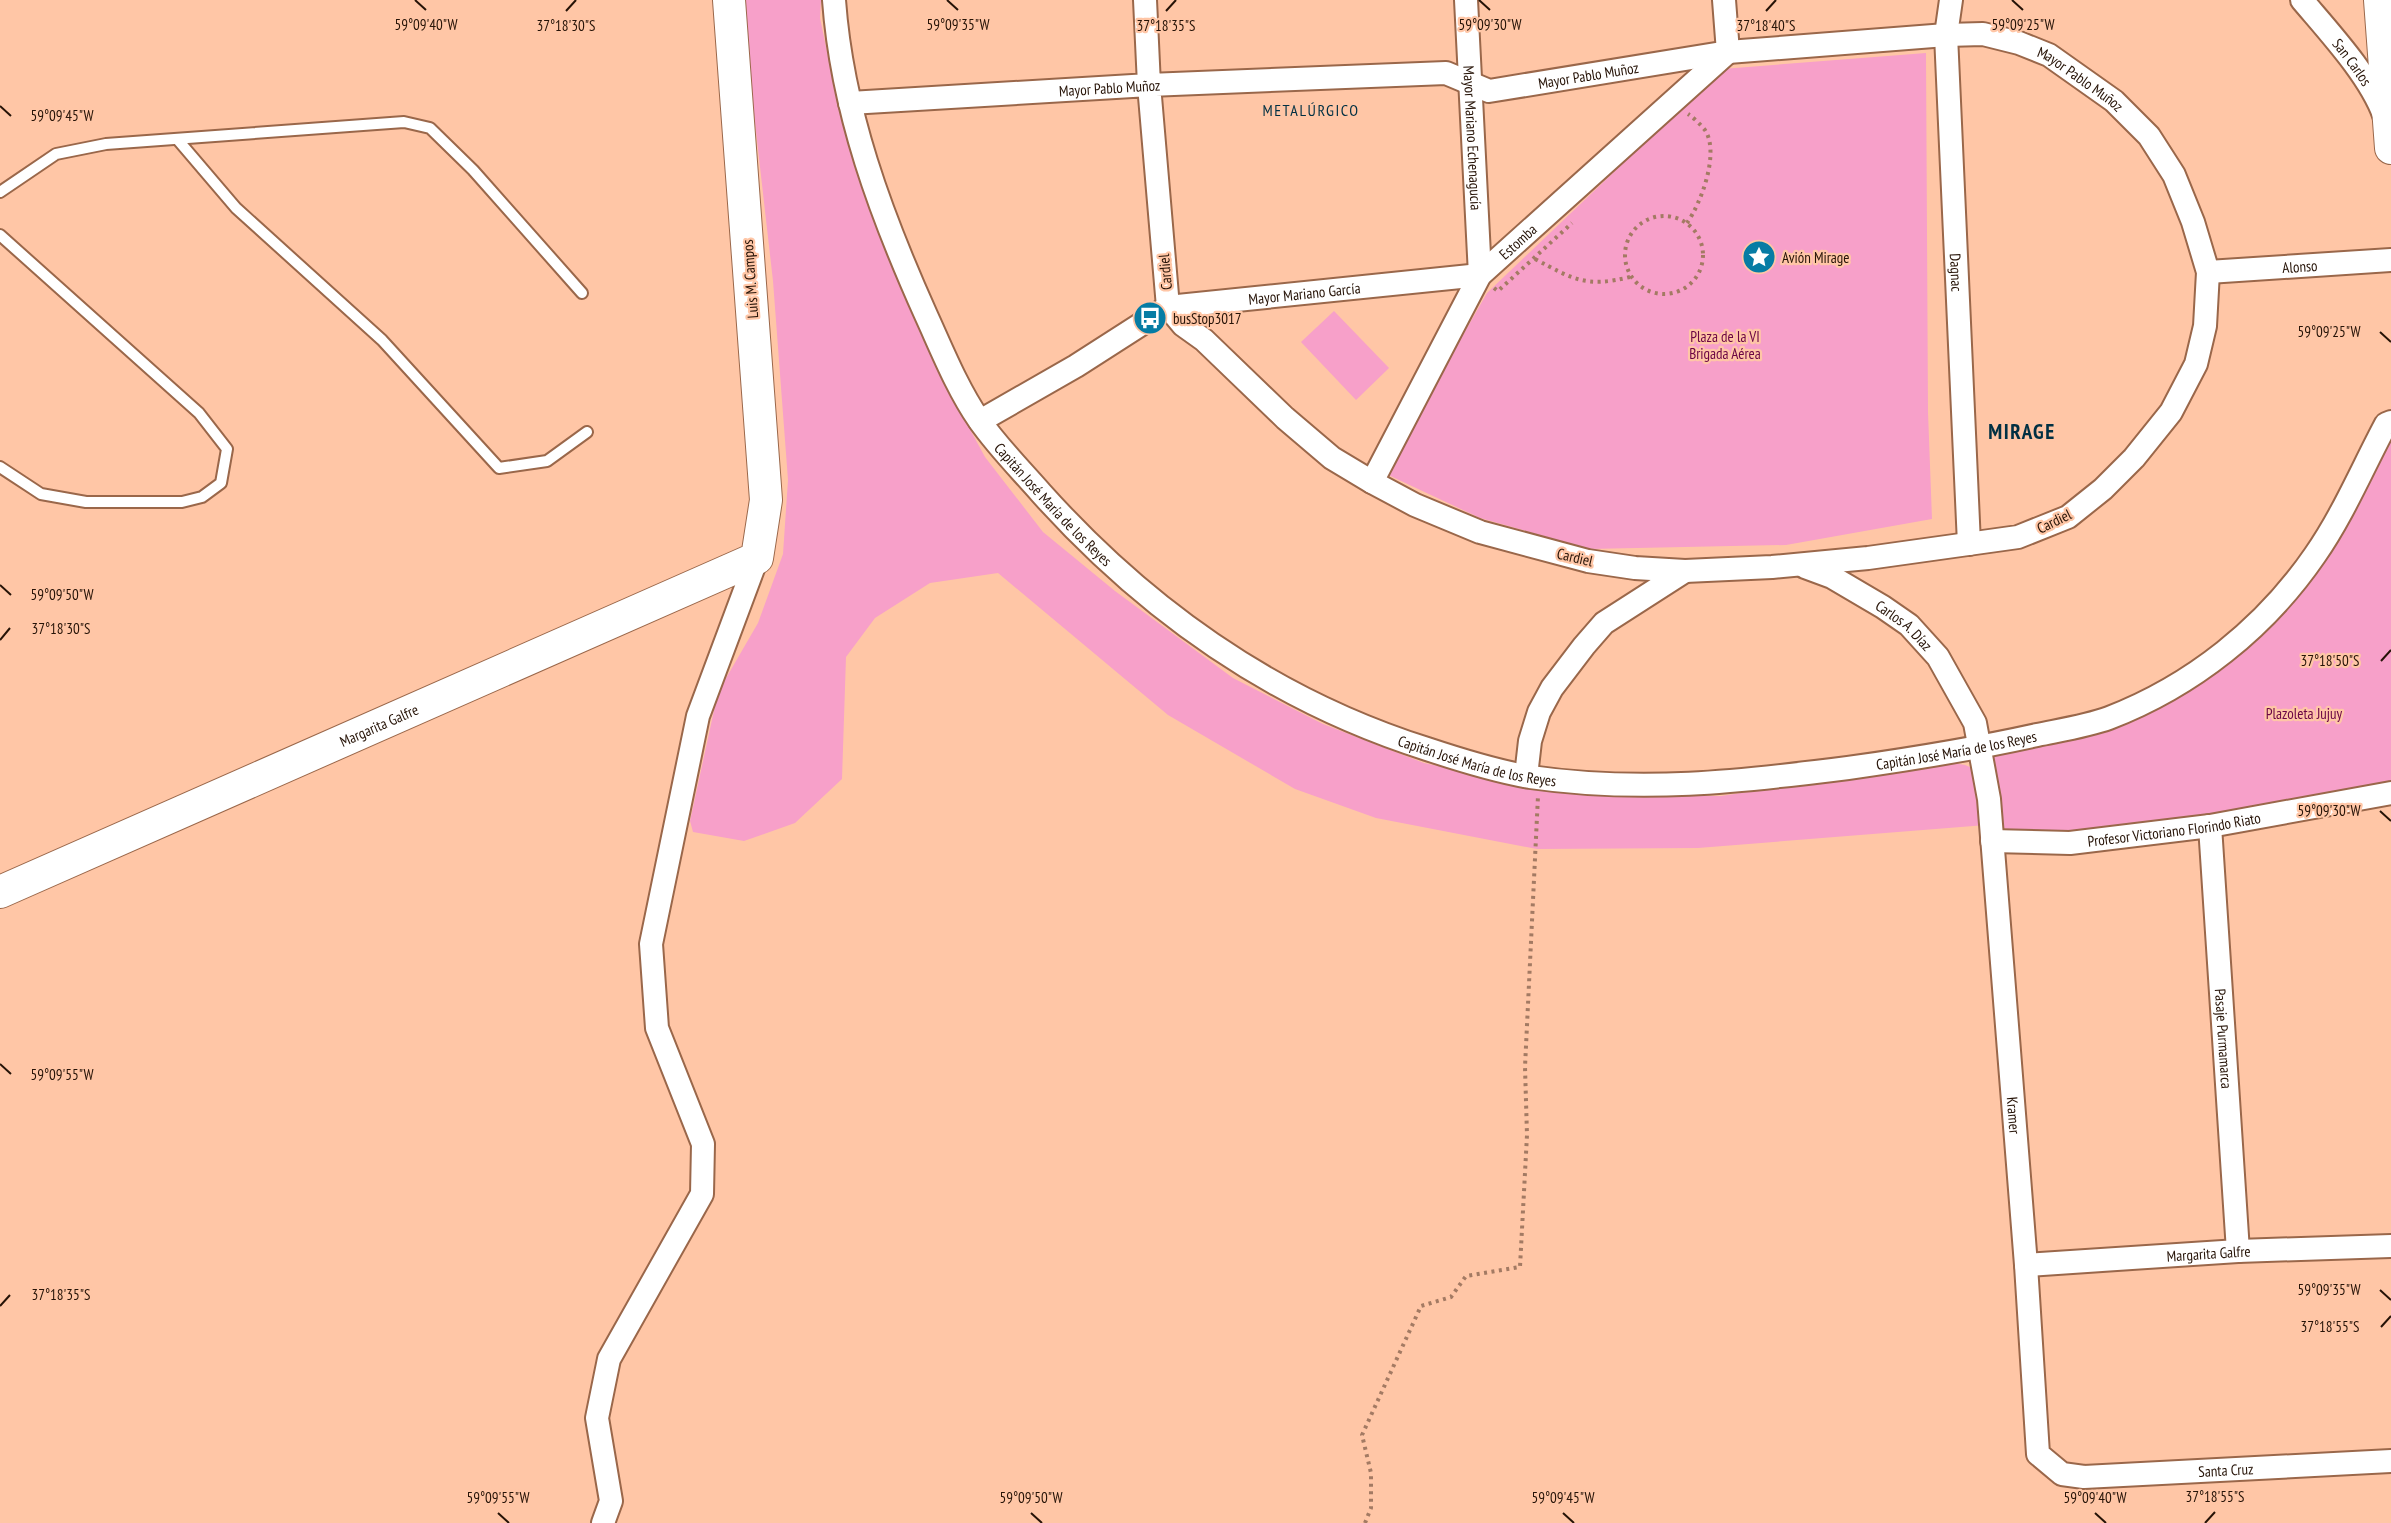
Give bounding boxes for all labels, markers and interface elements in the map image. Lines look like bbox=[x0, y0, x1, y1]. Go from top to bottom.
text: 59°09'40"W bbox=[394, 15, 458, 34]
text: 59°09'35"W bbox=[926, 15, 990, 34]
text: 59°09'30"W bbox=[1458, 15, 1522, 34]
text: 59°09'25"W bbox=[1991, 15, 2055, 34]
text: 37°18'30"S bbox=[536, 16, 596, 35]
text: 37°18'35"S bbox=[1136, 16, 1196, 35]
text: 37°18'40"S bbox=[1736, 16, 1796, 35]
street label: San Carlos bbox=[2329, 34, 2376, 89]
street label: Mayor Pablo Muñoz bbox=[2035, 42, 2128, 115]
street label: Mayor Pablo Muñoz bbox=[1537, 57, 1640, 92]
street label: Mayor Mariano Echenagucía bbox=[1460, 65, 1486, 211]
street label: Mayor Pablo Muñoz bbox=[1058, 75, 1161, 100]
district label: METALÚRGICO bbox=[1263, 100, 1359, 120]
text: 59°09'45"W bbox=[30, 106, 94, 125]
street label: Estomba bbox=[1495, 219, 1540, 263]
street label: Luis M. Campos bbox=[738, 239, 762, 319]
place icon: Avión Mirage bbox=[1741, 239, 1777, 275]
place label: Avión Mirage bbox=[1782, 248, 1850, 267]
street label: Cardiel bbox=[1154, 253, 1176, 291]
street label: Dagnac bbox=[1946, 253, 1967, 293]
street label: Alonso bbox=[2282, 255, 2318, 277]
street label: Mayor Mariano García bbox=[1247, 278, 1361, 308]
bus stop icon: busStop3017 bbox=[1132, 300, 1168, 336]
place label: busStop3017 bbox=[1173, 309, 1242, 328]
text: 59°09'25"W bbox=[2297, 322, 2361, 341]
park label: Plaza de la VI Brigada Aérea bbox=[1689, 327, 1761, 363]
district label: MIRAGE bbox=[1988, 418, 2056, 445]
street label: Capitán José María de los Reyes bbox=[991, 438, 1116, 570]
street label: Cardiel bbox=[2034, 504, 2075, 537]
street label: Cardiel bbox=[1555, 544, 1595, 570]
text: 59°09'50"W bbox=[30, 585, 94, 604]
street label: Carlos A. Díaz bbox=[1872, 595, 1937, 654]
text: 37°18'30"S bbox=[31, 619, 91, 638]
text: 37°18'50"S bbox=[2300, 651, 2360, 670]
street label: Margarita Galfre bbox=[336, 699, 421, 751]
park label: Plazoleta Jujuy bbox=[2266, 704, 2343, 723]
street label: Capitán José María de los Reyes bbox=[1875, 726, 2038, 773]
street label: Capitán José María de los Reyes bbox=[1396, 731, 1557, 790]
text: 59°09'30"W bbox=[2297, 801, 2361, 820]
street label: Profesor Victoriano Florindo Riato bbox=[2087, 807, 2262, 850]
street label: Pasaje Purmamarca bbox=[2211, 988, 2237, 1089]
text: 59°09'55"W bbox=[30, 1065, 94, 1084]
street label: Kramer bbox=[2003, 1096, 2025, 1136]
street label: Margarita Galfre bbox=[2166, 1241, 2251, 1265]
text: 59°09'35"W bbox=[2297, 1280, 2361, 1299]
text: 37°18'35"S bbox=[31, 1285, 91, 1304]
text: 37°18'55"S bbox=[2300, 1317, 2360, 1336]
street label: Santa Cruz bbox=[2198, 1459, 2254, 1481]
text: 37°18'55"S bbox=[2185, 1487, 2245, 1506]
text: 59°09'55"W bbox=[466, 1488, 530, 1507]
text: 59°09'50"W bbox=[999, 1488, 1063, 1507]
text: 59°09'45"W bbox=[1531, 1488, 1595, 1507]
text: 59°09'40"W bbox=[2063, 1488, 2127, 1507]

